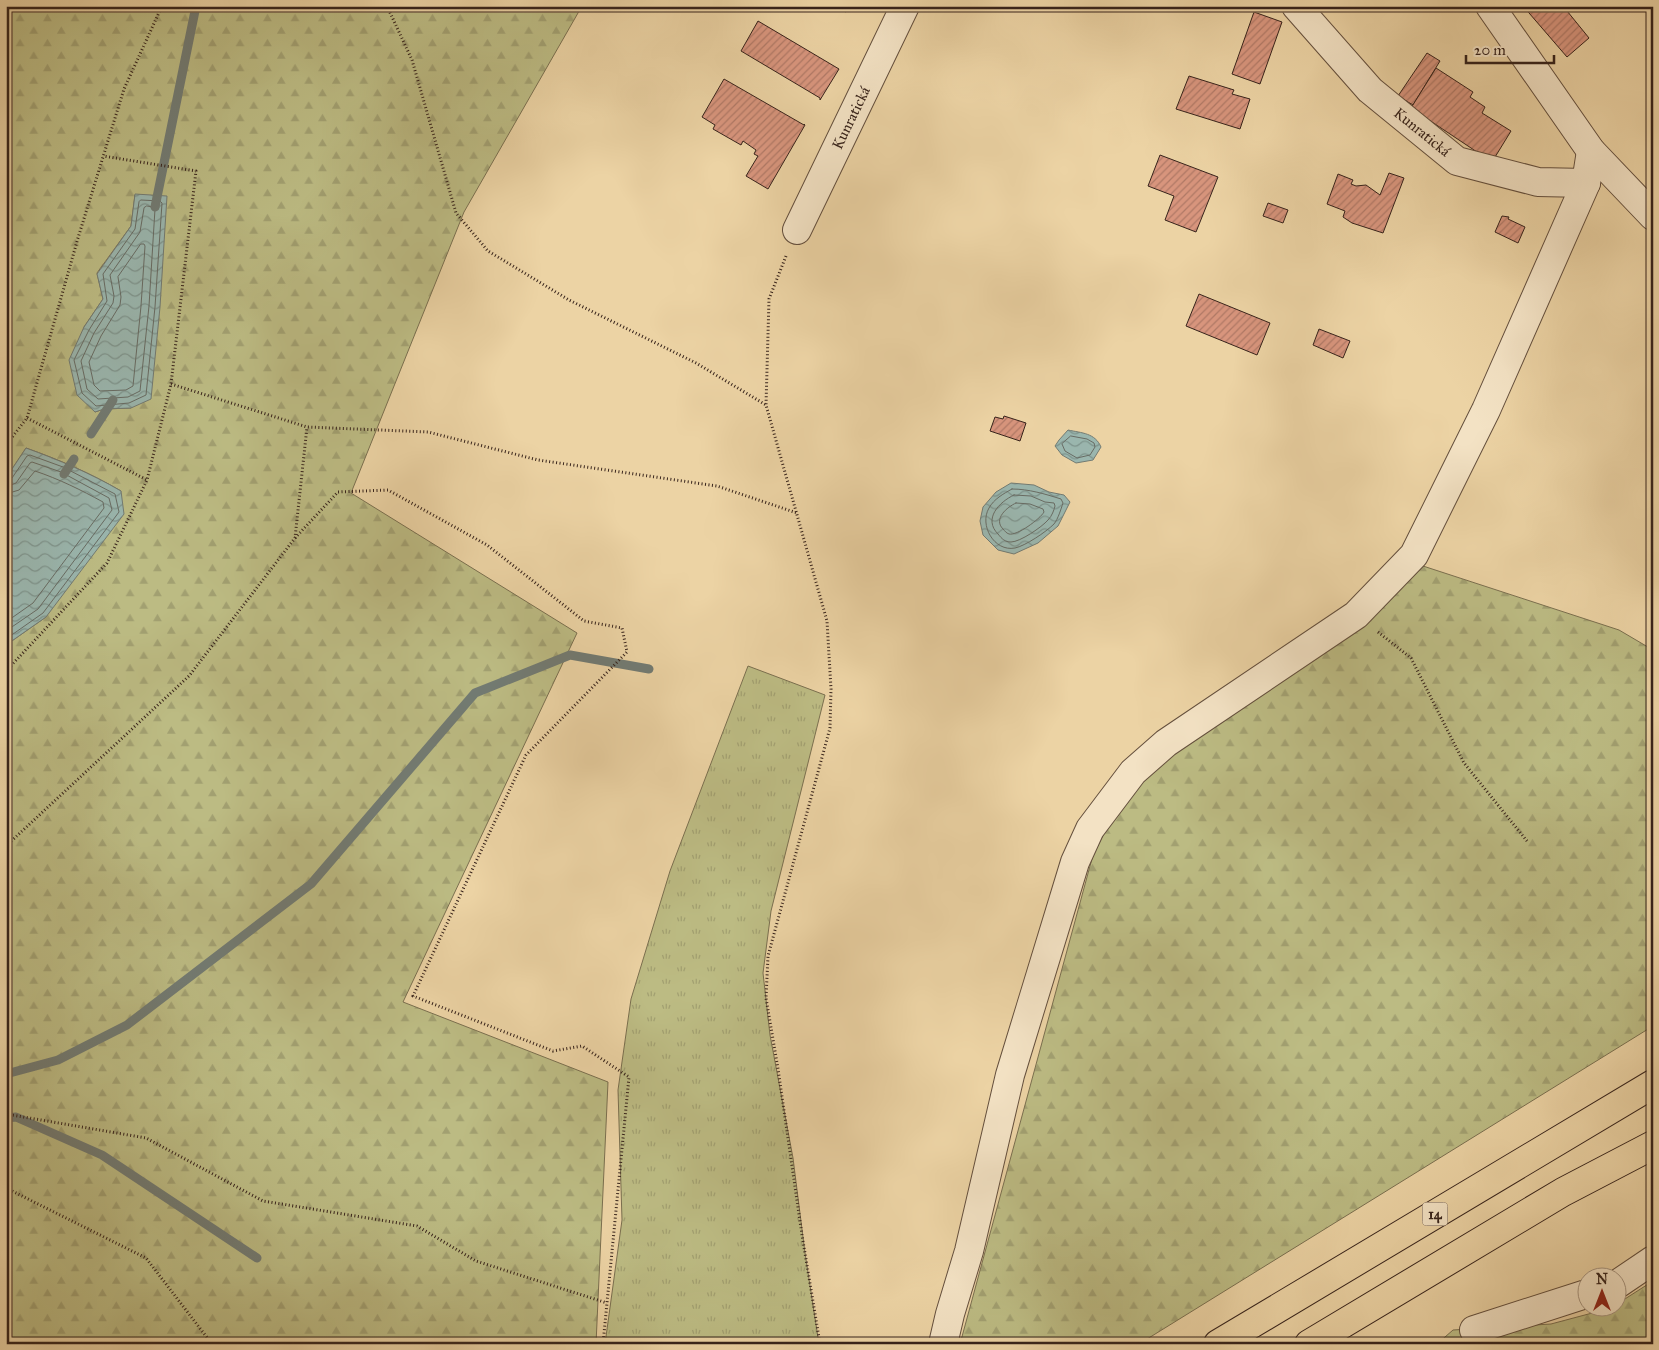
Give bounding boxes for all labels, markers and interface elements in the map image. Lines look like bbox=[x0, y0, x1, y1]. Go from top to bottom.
scale bar bbox=[1466, 32, 1554, 64]
text: 20 m bbox=[1474, 41, 1506, 59]
street label: Kunratická bbox=[828, 83, 874, 152]
street label: Kunratická bbox=[1390, 104, 1454, 161]
road number: 14 bbox=[1422, 1202, 1448, 1226]
north arrow bbox=[1576, 1268, 1626, 1318]
text: N bbox=[1596, 1271, 1608, 1288]

